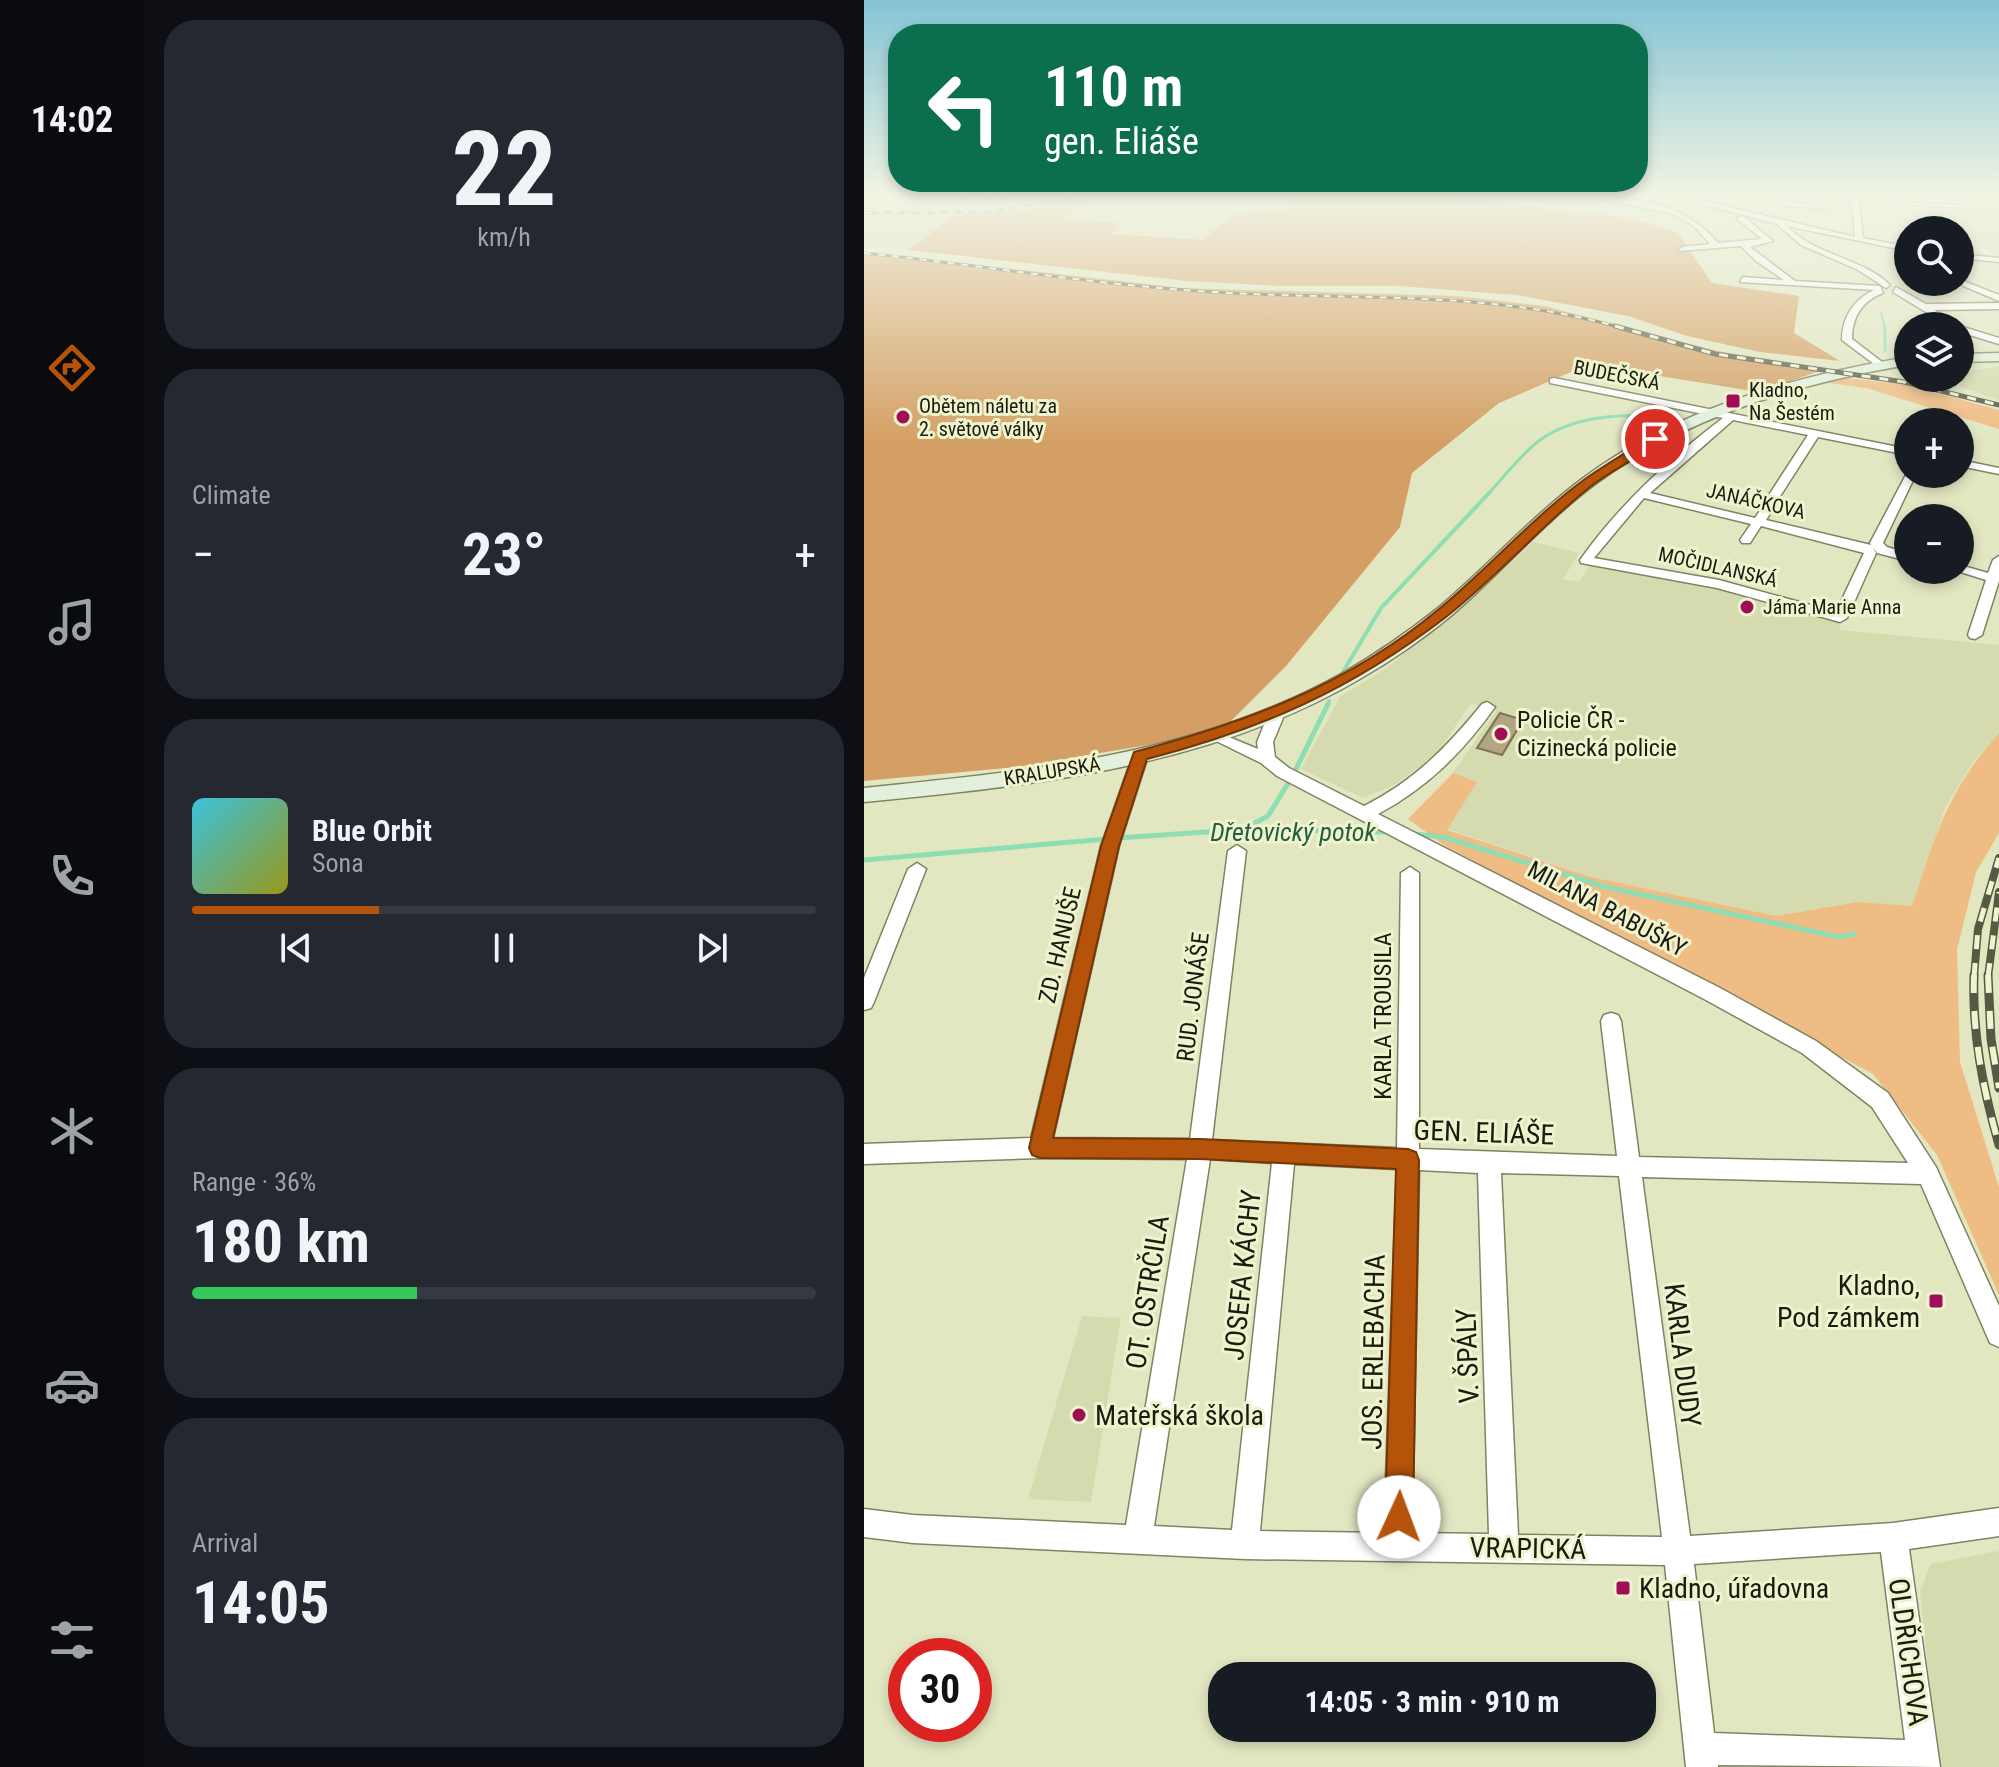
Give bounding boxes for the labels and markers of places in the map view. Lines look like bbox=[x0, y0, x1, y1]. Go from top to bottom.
place label: Kladno, Na Šestém bbox=[1749, 378, 1835, 425]
marker: Kladno, Na Šestém bbox=[1724, 392, 1742, 410]
place label: Obětem náletu za 2. světové války bbox=[919, 394, 1057, 441]
pin bbox=[1621, 405, 1689, 473]
marker: Obětem náletu za 2. světové války bbox=[894, 408, 912, 426]
place label: Jáma Marie Anna bbox=[1763, 595, 1901, 619]
marker: Jáma Marie Anna bbox=[1738, 598, 1756, 616]
place label: Policie ČR - Cizinecká policie bbox=[1517, 705, 1677, 762]
marker: Policie ČR - Cizinecká policie bbox=[1492, 725, 1510, 743]
place label: Kladno, Pod zámkem bbox=[1777, 1269, 1920, 1334]
marker: Kladno, Pod zámkem bbox=[1927, 1292, 1945, 1310]
place label: Mateřská škola bbox=[1095, 1399, 1264, 1432]
marker: Mateřská škola bbox=[1070, 1406, 1088, 1424]
place label: Kladno, úřadovna bbox=[1639, 1572, 1829, 1605]
marker: Kladno, úřadovna bbox=[1614, 1579, 1632, 1597]

